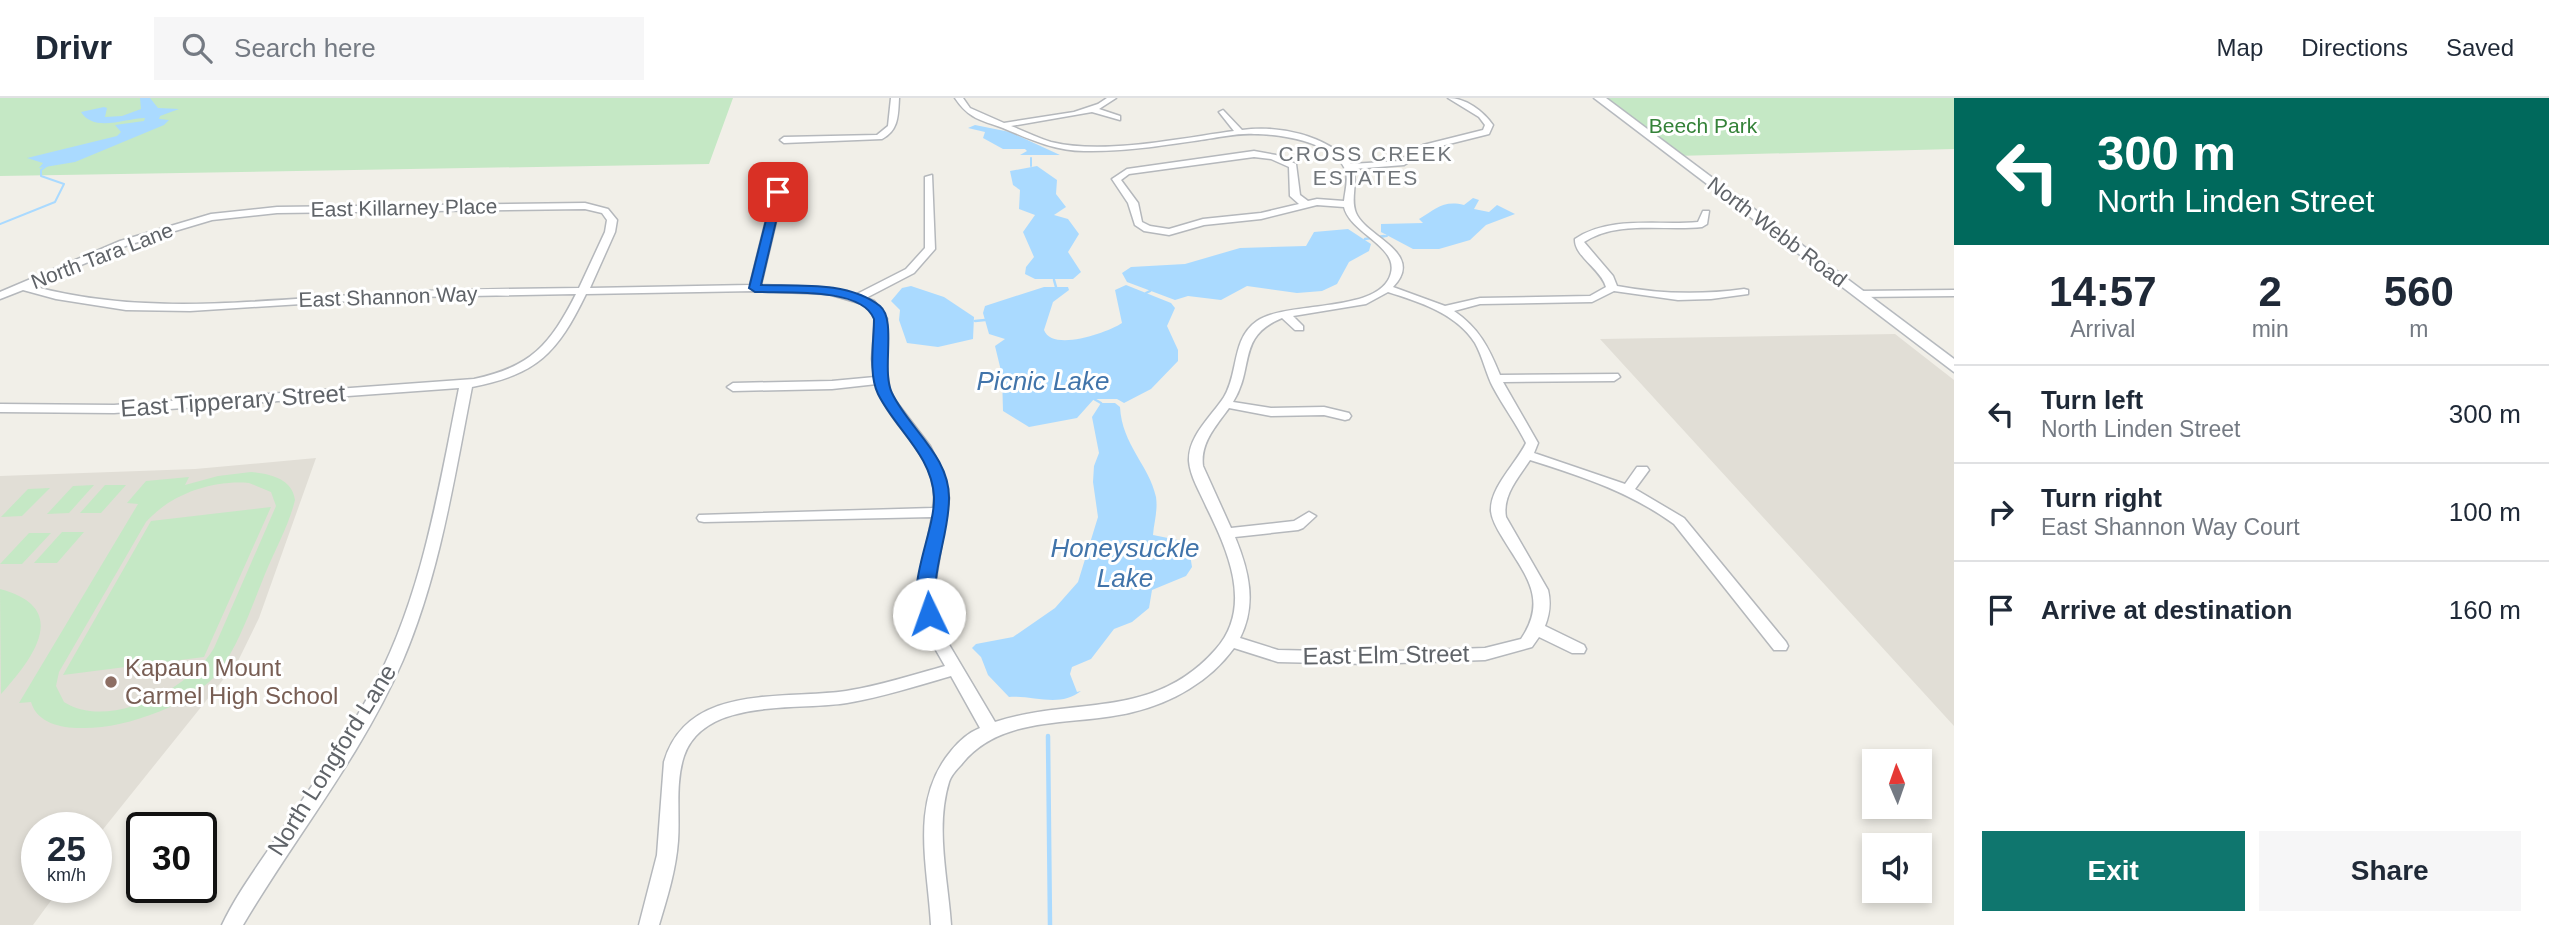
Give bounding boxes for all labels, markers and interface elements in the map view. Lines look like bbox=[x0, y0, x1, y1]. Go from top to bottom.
search box bbox=[154, 17, 644, 80]
text: Drivr bbox=[35, 29, 112, 66]
icon: search bbox=[178, 29, 216, 67]
text: Search here bbox=[234, 33, 376, 63]
text: Map bbox=[2217, 34, 2263, 61]
text: Directions bbox=[2301, 34, 2408, 61]
text: Saved bbox=[2446, 34, 2514, 61]
park label: Beech Park bbox=[1649, 114, 1758, 137]
icon: left bbox=[1982, 126, 2073, 217]
text: 300 m bbox=[2097, 126, 2236, 180]
district label: CROSS CREEK ESTATES bbox=[1279, 142, 1453, 189]
pin bbox=[748, 162, 808, 222]
street label: North Webb Road bbox=[1703, 172, 1851, 291]
icon: arrive bbox=[759, 173, 797, 211]
text: North Linden Street bbox=[2097, 183, 2375, 219]
street label: East Killarney Place bbox=[310, 194, 498, 221]
street label: North Tara Lane bbox=[28, 218, 176, 293]
text: 14:57 bbox=[2049, 268, 2157, 315]
text: 2 bbox=[2258, 268, 2282, 315]
text: 560 bbox=[2384, 268, 2454, 315]
street label: East Shannon Way bbox=[298, 282, 478, 311]
text: Arrival bbox=[2070, 316, 2135, 342]
text: min bbox=[2252, 316, 2289, 342]
text: m bbox=[2409, 316, 2428, 342]
water label: Picnic Lake bbox=[977, 366, 1109, 396]
street label: East Tipperary Street bbox=[120, 379, 347, 422]
text: Turn left bbox=[2041, 385, 2143, 415]
icon: left bbox=[1982, 395, 2020, 433]
text: 300 m bbox=[2449, 399, 2521, 429]
text: North Linden Street bbox=[2041, 416, 2240, 442]
text: Turn right bbox=[2041, 483, 2162, 513]
icon: right bbox=[1982, 493, 2020, 531]
text: 100 m bbox=[2449, 497, 2521, 527]
text: East Shannon Way Court bbox=[2041, 514, 2300, 540]
water label: Honeysuckle Lake bbox=[1051, 533, 1199, 593]
position arrow bbox=[892, 577, 966, 651]
icon: arrive bbox=[1982, 591, 2020, 629]
text: Arrive at destination bbox=[2041, 595, 2292, 625]
text: 160 m bbox=[2449, 595, 2521, 625]
street label: East Elm Street bbox=[1302, 640, 1470, 669]
place label: Kapaun Mount Carmel High School bbox=[125, 654, 338, 709]
street label: North Longford Lane bbox=[262, 659, 401, 860]
marker: Kapaun Mount Carmel High School bbox=[103, 674, 119, 690]
north arrow bbox=[1862, 749, 1932, 819]
map controls bbox=[1862, 749, 1932, 903]
speed limit sign: 30 bbox=[126, 812, 217, 903]
text: 25 bbox=[47, 829, 86, 868]
button: Exit bbox=[1982, 831, 2245, 911]
button: Share bbox=[2259, 831, 2521, 911]
button: sound bbox=[1862, 833, 1932, 903]
text: km/h bbox=[47, 865, 86, 885]

